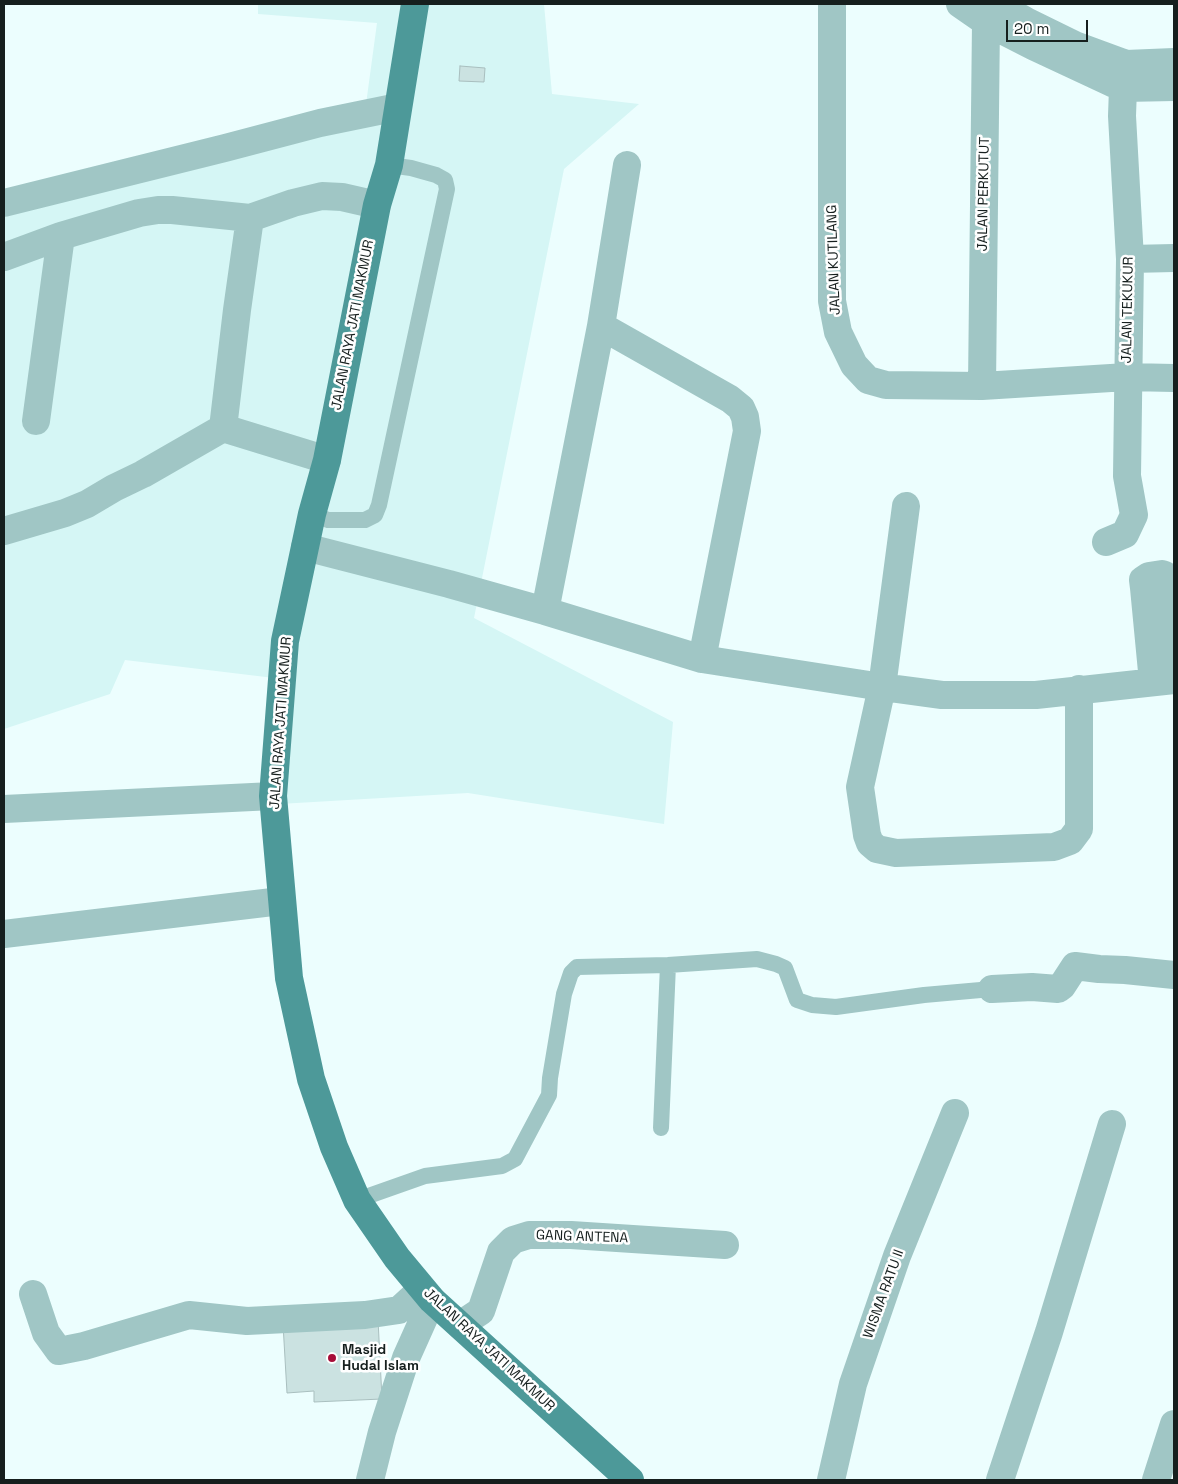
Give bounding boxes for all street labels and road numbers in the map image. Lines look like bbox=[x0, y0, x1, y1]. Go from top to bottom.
street label: JALAN PERKUTUT bbox=[975, 136, 993, 252]
street label: JALAN KUTILANG bbox=[824, 204, 844, 316]
street label: JALAN RAYA JATI MAKMUR bbox=[328, 238, 378, 412]
street label: JALAN TEKUKUR bbox=[1119, 256, 1137, 364]
street label: JALAN RAYA JATI MAKMUR bbox=[267, 636, 295, 810]
street label: GANG ANTENA bbox=[535, 1227, 629, 1247]
street label: WISMA RATU II bbox=[860, 1247, 908, 1341]
street label: JALAN RAYA JATI MAKMUR bbox=[420, 1285, 558, 1415]

